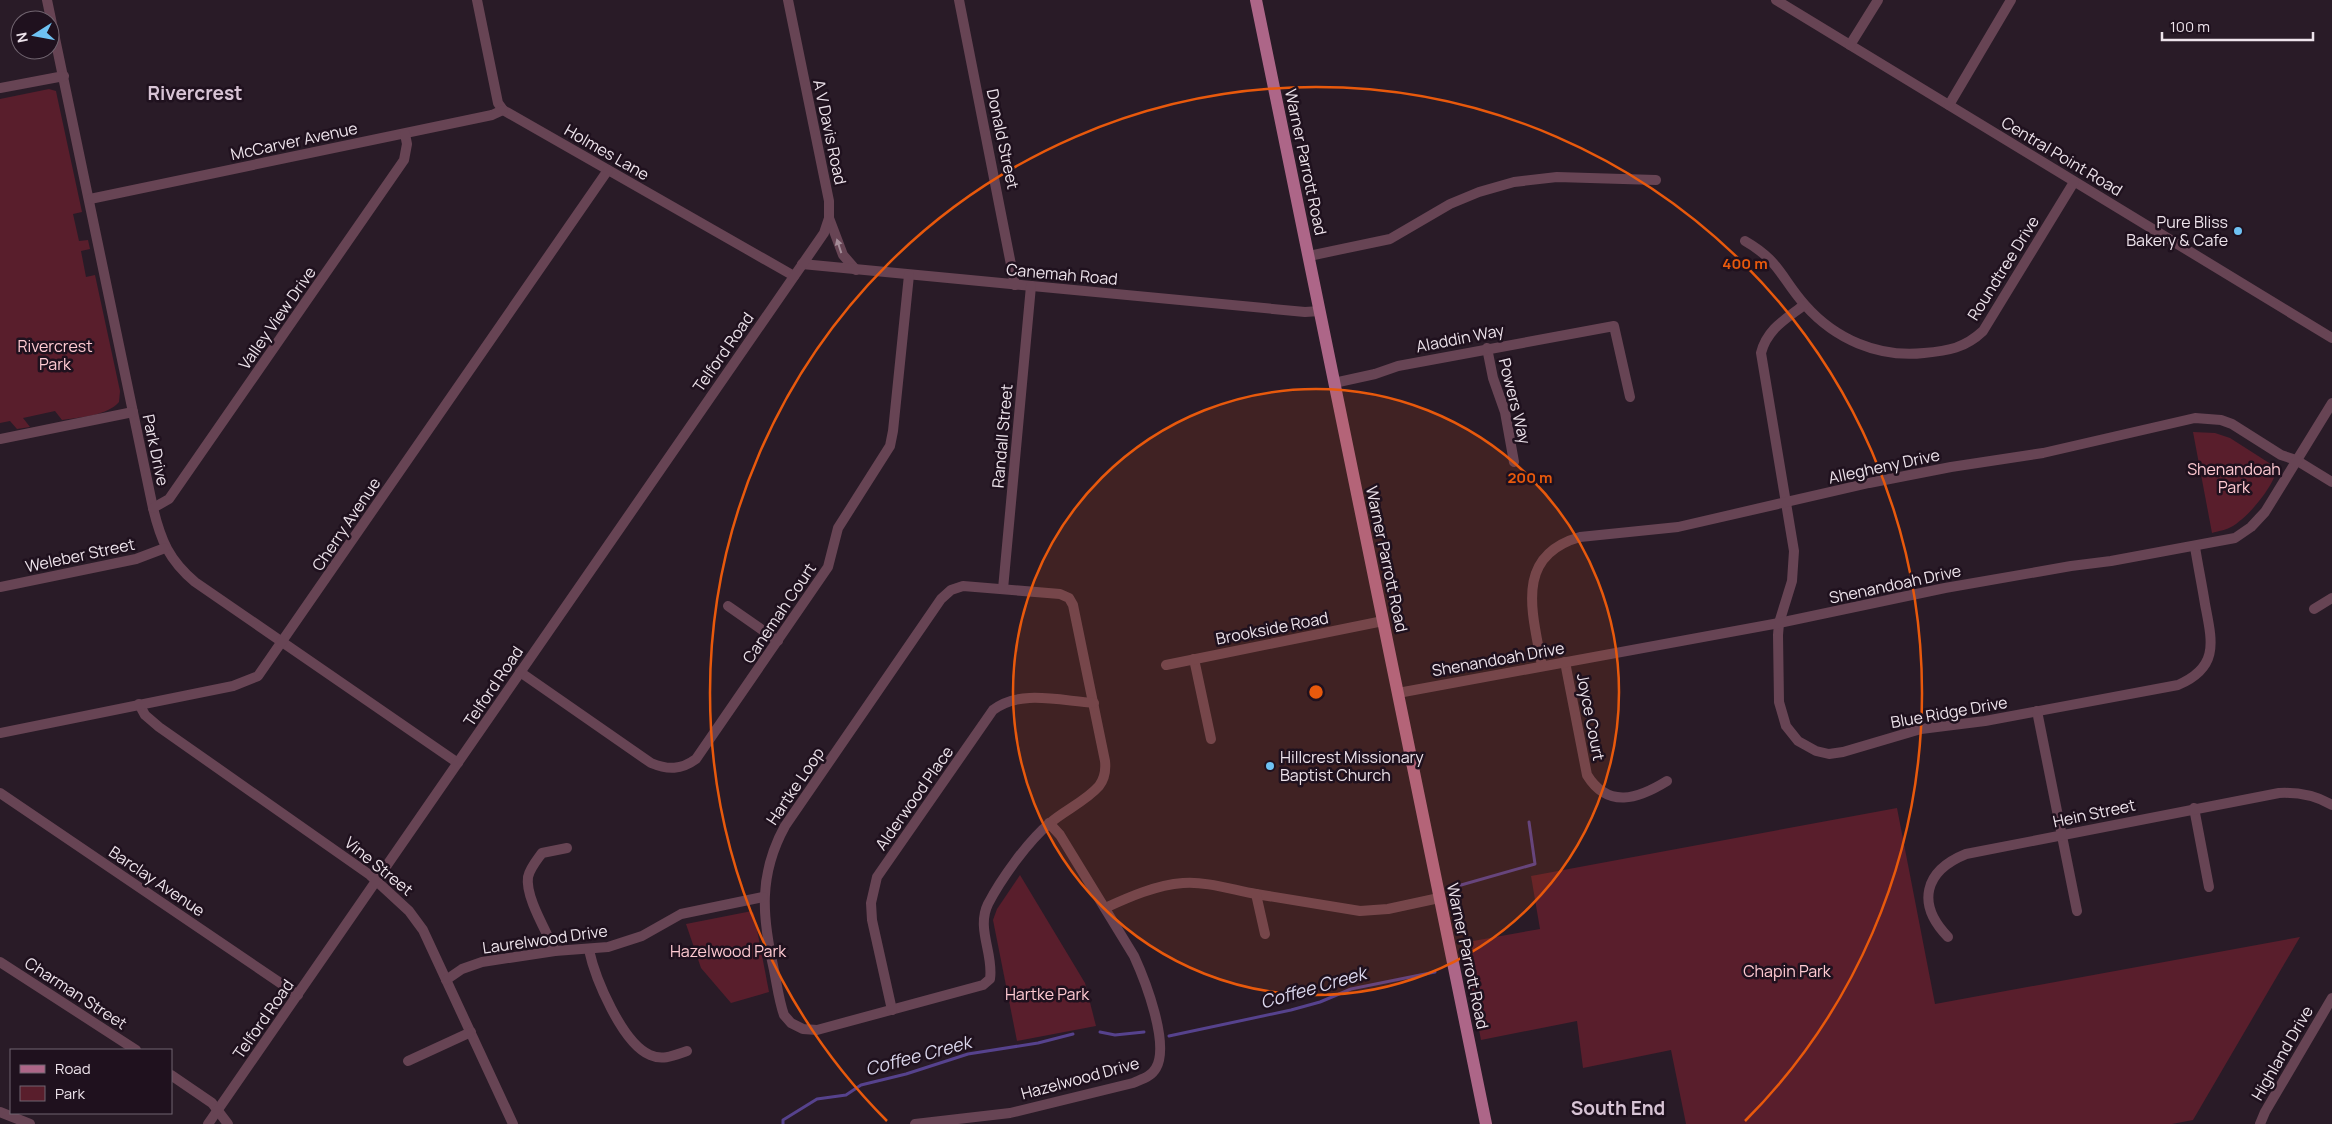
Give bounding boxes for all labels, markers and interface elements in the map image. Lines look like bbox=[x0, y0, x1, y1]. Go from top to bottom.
north arrow bbox=[10, 10, 60, 60]
scale bar bbox=[2162, 10, 2313, 42]
text: 100 m bbox=[2170, 16, 2210, 37]
text: N bbox=[11, 31, 32, 44]
street label: A V Davis Road bbox=[808, 77, 852, 187]
district label: Rivercrest bbox=[147, 80, 243, 106]
street label: Donald Street bbox=[982, 87, 1024, 191]
street label: Warner Parrott Road bbox=[1280, 87, 1332, 237]
street label: Central Point Road bbox=[1997, 111, 2127, 201]
street label: McCarver Avenue bbox=[228, 117, 360, 165]
street label: Holmes Lane bbox=[561, 119, 653, 185]
place label: Pure Bliss Bakery & Cafe bbox=[2126, 211, 2228, 251]
street label: Roundtree Drive bbox=[1962, 212, 2044, 324]
marker: Pure Bliss Bakery & Cafe bbox=[2232, 225, 2244, 237]
one-way arrow bbox=[835, 238, 843, 253]
text: 400 m bbox=[1722, 253, 1768, 274]
street label: Canemah Road bbox=[1005, 258, 1119, 290]
street label: Valley View Drive bbox=[233, 262, 321, 374]
street label: Telford Road bbox=[687, 308, 759, 396]
street label: Aladdin Way bbox=[1414, 319, 1506, 357]
park label: Rivercrest Park bbox=[17, 335, 93, 375]
street label: Powers Way bbox=[1494, 356, 1536, 447]
street label: Randall Street bbox=[986, 383, 1018, 489]
street label: Park Drive bbox=[138, 412, 174, 488]
street label: Allegheny Drive bbox=[1826, 443, 1942, 489]
park label: Shenandoah Park bbox=[2187, 458, 2281, 498]
text: 200 m bbox=[1507, 467, 1553, 488]
street label: Cherry Avenue bbox=[307, 473, 385, 575]
street label: Warner Parrott Road bbox=[1361, 484, 1413, 634]
street label: Weleber Street bbox=[23, 533, 137, 577]
street label: Canemah Court bbox=[737, 558, 821, 668]
street label: Shenandoah Drive bbox=[1827, 559, 1963, 609]
street label: Brookside Road bbox=[1214, 606, 1330, 650]
street label: Shenandoah Drive bbox=[1430, 637, 1566, 681]
street label: Telford Road bbox=[458, 642, 528, 730]
street label: Joyce Court bbox=[1572, 671, 1610, 763]
centre of rings bbox=[1307, 683, 1325, 701]
street label: Blue Ridge Drive bbox=[1889, 691, 2009, 733]
street label: Alderwood Place bbox=[870, 742, 958, 854]
street label: Hartke Loop bbox=[761, 743, 829, 829]
place label: Hillcrest Missionary Baptist Church bbox=[1280, 746, 1424, 786]
marker: Hillcrest Missionary Baptist Church bbox=[1264, 760, 1276, 772]
street label: Hein Street bbox=[2051, 794, 2137, 832]
street label: Vine Street bbox=[340, 832, 418, 900]
street label: Barclay Avenue bbox=[105, 841, 209, 921]
street label: Warner Parrott Road bbox=[1442, 881, 1494, 1031]
street label: Laurelwood Drive bbox=[481, 919, 609, 959]
park label: Hazelwood Park bbox=[670, 940, 787, 962]
street label: Charman Street bbox=[21, 952, 131, 1034]
water label: Coffee Creek bbox=[1257, 960, 1372, 1014]
park label: Chapin Park bbox=[1743, 960, 1832, 982]
street label: Telford Road bbox=[227, 975, 299, 1063]
park label: Hartke Park bbox=[1005, 983, 1090, 1005]
street label: Highland Drive bbox=[2246, 1002, 2318, 1104]
water label: Coffee Creek bbox=[862, 1029, 977, 1081]
legend bbox=[10, 1049, 172, 1114]
street label: Hazelwood Drive bbox=[1018, 1052, 1142, 1104]
text: Road bbox=[55, 1058, 91, 1079]
text: Park bbox=[55, 1083, 85, 1104]
district label: South End bbox=[1571, 1095, 1665, 1121]

